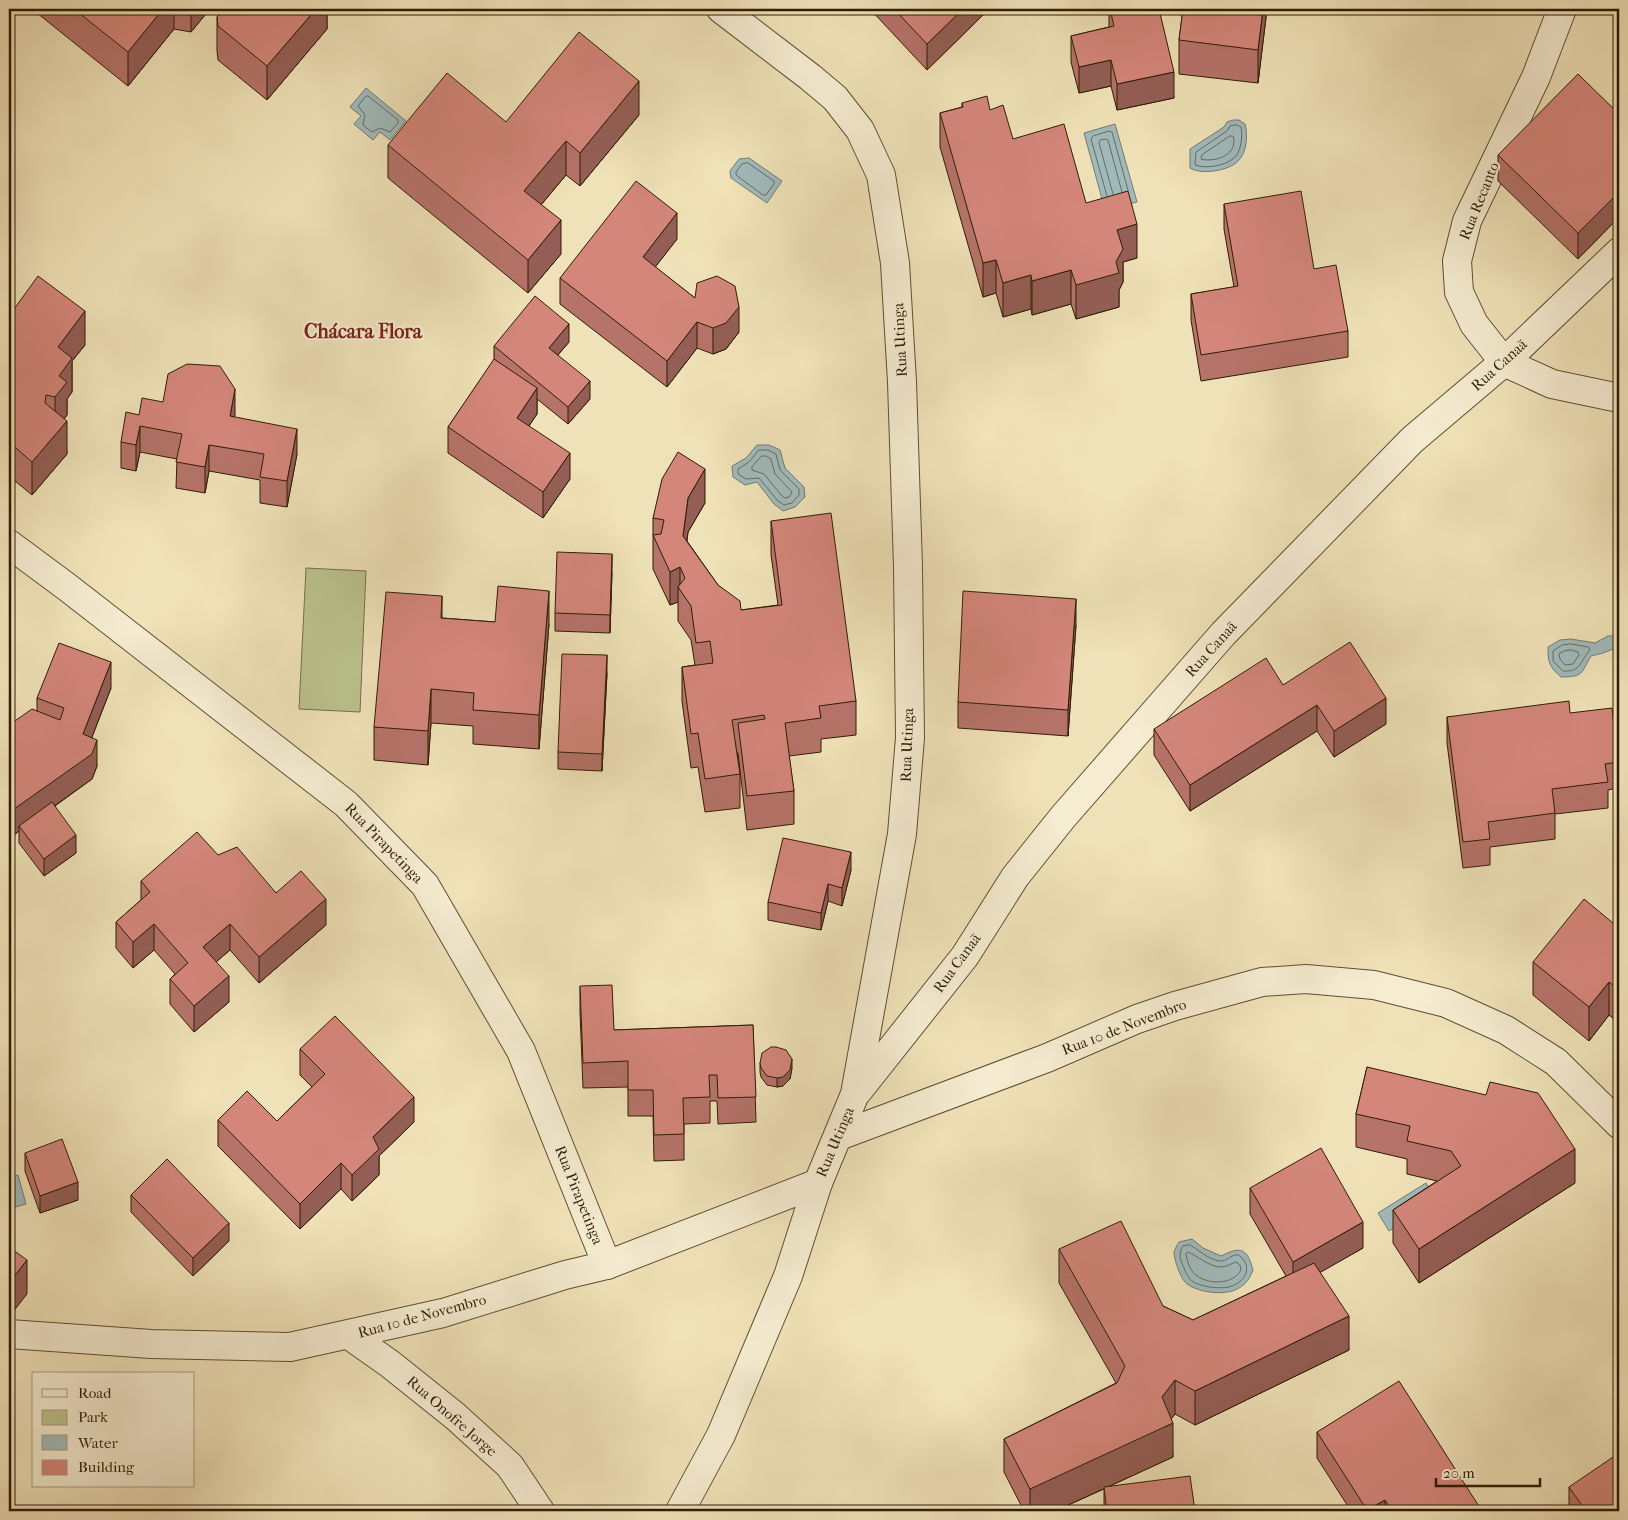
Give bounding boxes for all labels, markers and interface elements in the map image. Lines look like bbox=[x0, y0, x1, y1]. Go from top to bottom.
street label: Rua Recanto bbox=[1455, 159, 1503, 243]
street label: Rua Utinga bbox=[889, 301, 911, 378]
district label: Chácara Flora bbox=[304, 320, 423, 343]
street label: Rua Canaã bbox=[1467, 335, 1531, 395]
street label: Rua Canaã bbox=[1181, 617, 1241, 681]
street label: Rua Utinga bbox=[897, 706, 917, 782]
street label: Rua Pirapetinga bbox=[341, 799, 428, 888]
street label: Rua Canaã bbox=[929, 929, 985, 996]
street label: Rua 10 de Novembro bbox=[1059, 995, 1189, 1059]
street label: Rua Utinga bbox=[812, 1103, 858, 1180]
street label: Rua Pirapetinga bbox=[551, 1143, 607, 1248]
street label: Rua 10 de Novembro bbox=[356, 1290, 488, 1342]
legend bbox=[32, 1372, 195, 1488]
street label: Rua Onofre Jorge bbox=[403, 1372, 501, 1460]
text: Road bbox=[78, 1384, 112, 1402]
text: Park bbox=[78, 1408, 108, 1426]
text: Water bbox=[77, 1434, 118, 1452]
scale bar bbox=[1436, 1455, 1539, 1487]
text: Building bbox=[78, 1458, 135, 1476]
text: 20 m bbox=[1443, 1464, 1475, 1482]

